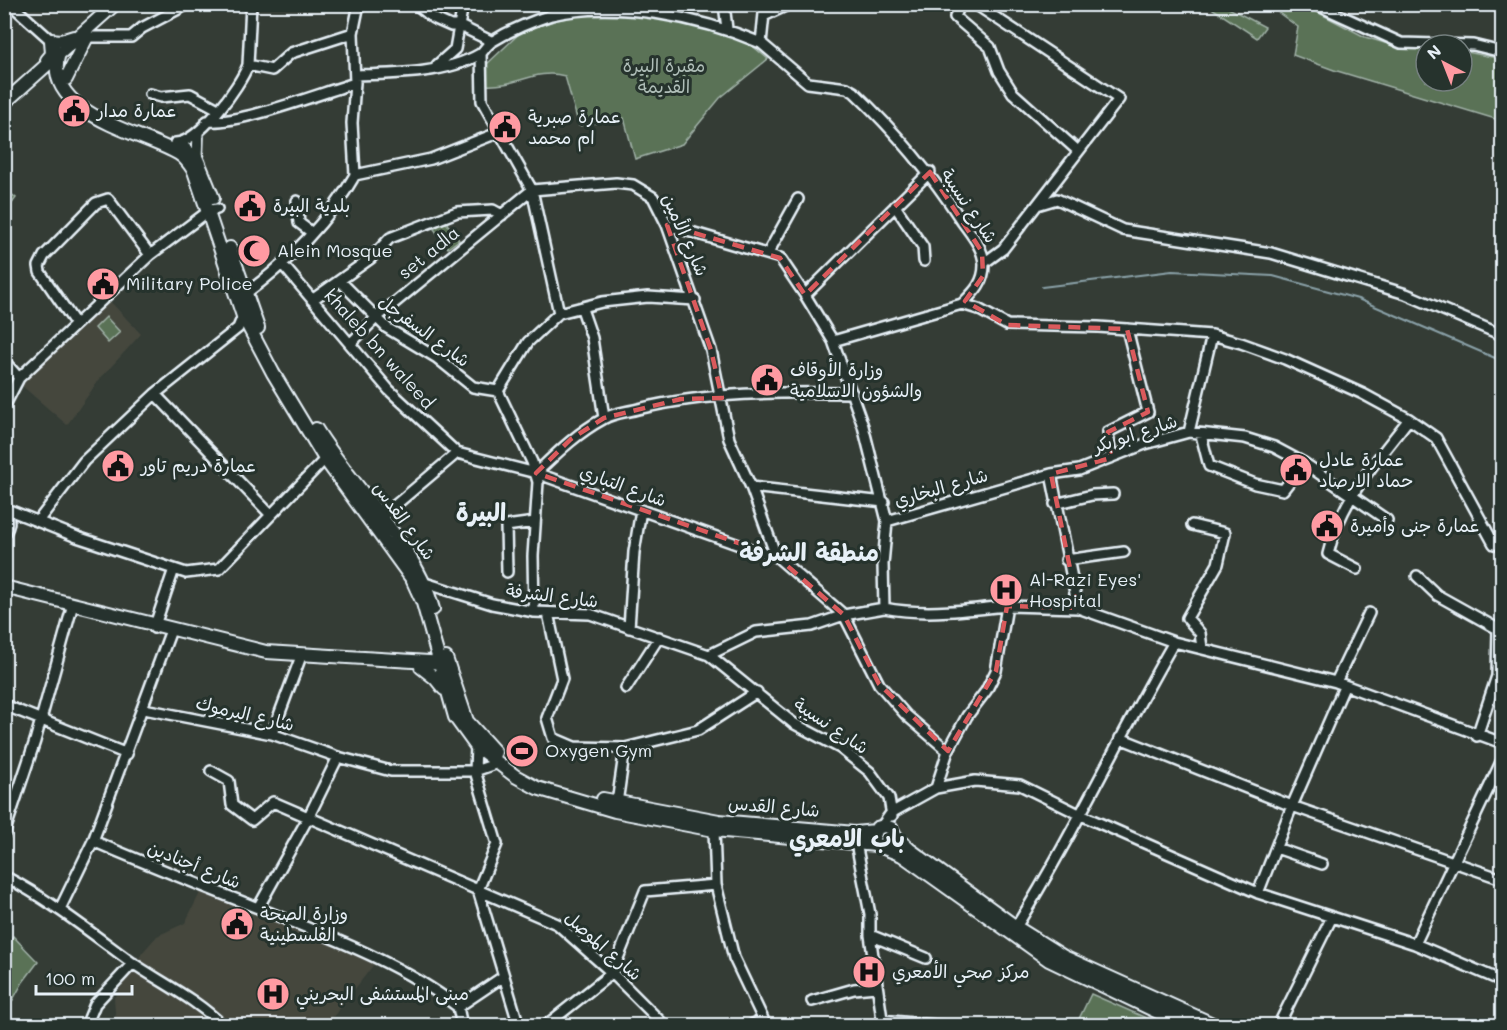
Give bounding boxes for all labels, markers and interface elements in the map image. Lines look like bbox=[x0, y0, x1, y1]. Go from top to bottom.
north arrow bbox=[1414, 33, 1474, 93]
text: N bbox=[1422, 40, 1445, 63]
park label: مقبرة البيرة القديمة bbox=[623, 53, 705, 98]
public building icon: عمارة مدار bbox=[56, 93, 92, 129]
place label: عمارة مدار bbox=[95, 98, 177, 122]
place label: عمارة صبرية ام محمد bbox=[528, 104, 621, 152]
public building icon: عمارة صبرية ام محمد bbox=[487, 109, 523, 145]
street label: شارع نسيبة bbox=[935, 163, 1004, 248]
public building icon: بلدية البيرة bbox=[232, 188, 268, 224]
street label: شارع الأمين bbox=[656, 190, 715, 280]
place label: بلدية البيرة bbox=[273, 193, 350, 217]
street label: set adla bbox=[393, 220, 464, 284]
mosque icon: Alein Mosque bbox=[236, 233, 272, 269]
place label: Alein Mosque bbox=[277, 238, 393, 262]
public building icon: Military Police bbox=[85, 266, 121, 302]
place label: Military Police bbox=[126, 271, 253, 295]
street label: khaleb bn waleed bbox=[319, 283, 440, 414]
street label: شارع السفرجل bbox=[373, 289, 475, 372]
place label: وزارة الأوقاف والشؤون الاسلامية bbox=[790, 357, 922, 402]
public building icon: وزارة الأوقاف والشؤون الاسلامية bbox=[749, 362, 785, 398]
street label: شارع ابو بكر bbox=[1087, 408, 1180, 460]
place label: عمارة عادل حماد الارصاد bbox=[1319, 447, 1413, 492]
public building icon: عمارة دريم تاور bbox=[100, 448, 136, 484]
public building icon: عمارة عادل حماد الارصاد bbox=[1278, 452, 1314, 488]
place label: عمارة دريم تاور bbox=[139, 453, 257, 480]
street label: شارع التباري bbox=[576, 458, 670, 514]
street label: شارع البخاري bbox=[891, 462, 991, 514]
street label: شارع القدس bbox=[367, 476, 441, 565]
district label: البيرة bbox=[456, 496, 506, 527]
public building icon: عمارة جنى وأميرة bbox=[1309, 508, 1345, 544]
place label: عمارة جنى وأميرة bbox=[1350, 513, 1480, 537]
district label: منطقة الشرفة bbox=[739, 536, 879, 567]
place label: Al-Razi Eyes' Hospital bbox=[1029, 567, 1141, 612]
hospital icon: Al-Razi Eyes' Hospital bbox=[988, 572, 1024, 608]
street label: شارع الشرفة bbox=[505, 577, 600, 614]
street label: شارع اليرموك bbox=[193, 690, 297, 737]
street label: شارع نسيبة bbox=[789, 691, 874, 760]
sports icon: Oxygen Gym bbox=[504, 733, 540, 769]
place label: Oxygen Gym bbox=[545, 738, 652, 762]
street label: شارع القدس bbox=[727, 790, 821, 823]
district label: باب الامعري bbox=[789, 822, 905, 857]
street label: شارع أجنادين bbox=[144, 835, 244, 895]
place label: وزارة الصحة الفلسطينية bbox=[260, 901, 348, 946]
street label: شارع الموصل bbox=[559, 905, 647, 986]
public building icon: وزارة الصحة الفلسطينية bbox=[219, 906, 255, 942]
hospital icon: مركز صحي الأمعري bbox=[851, 954, 887, 990]
scale bar bbox=[36, 958, 132, 996]
place label: مركز صحي الأمعري bbox=[892, 959, 1029, 988]
text: 100 m bbox=[45, 966, 95, 990]
hospital icon: مبنى المستشفى البحريني bbox=[255, 976, 291, 1012]
place label: مبنى المستشفى البحريني bbox=[296, 981, 469, 1010]

